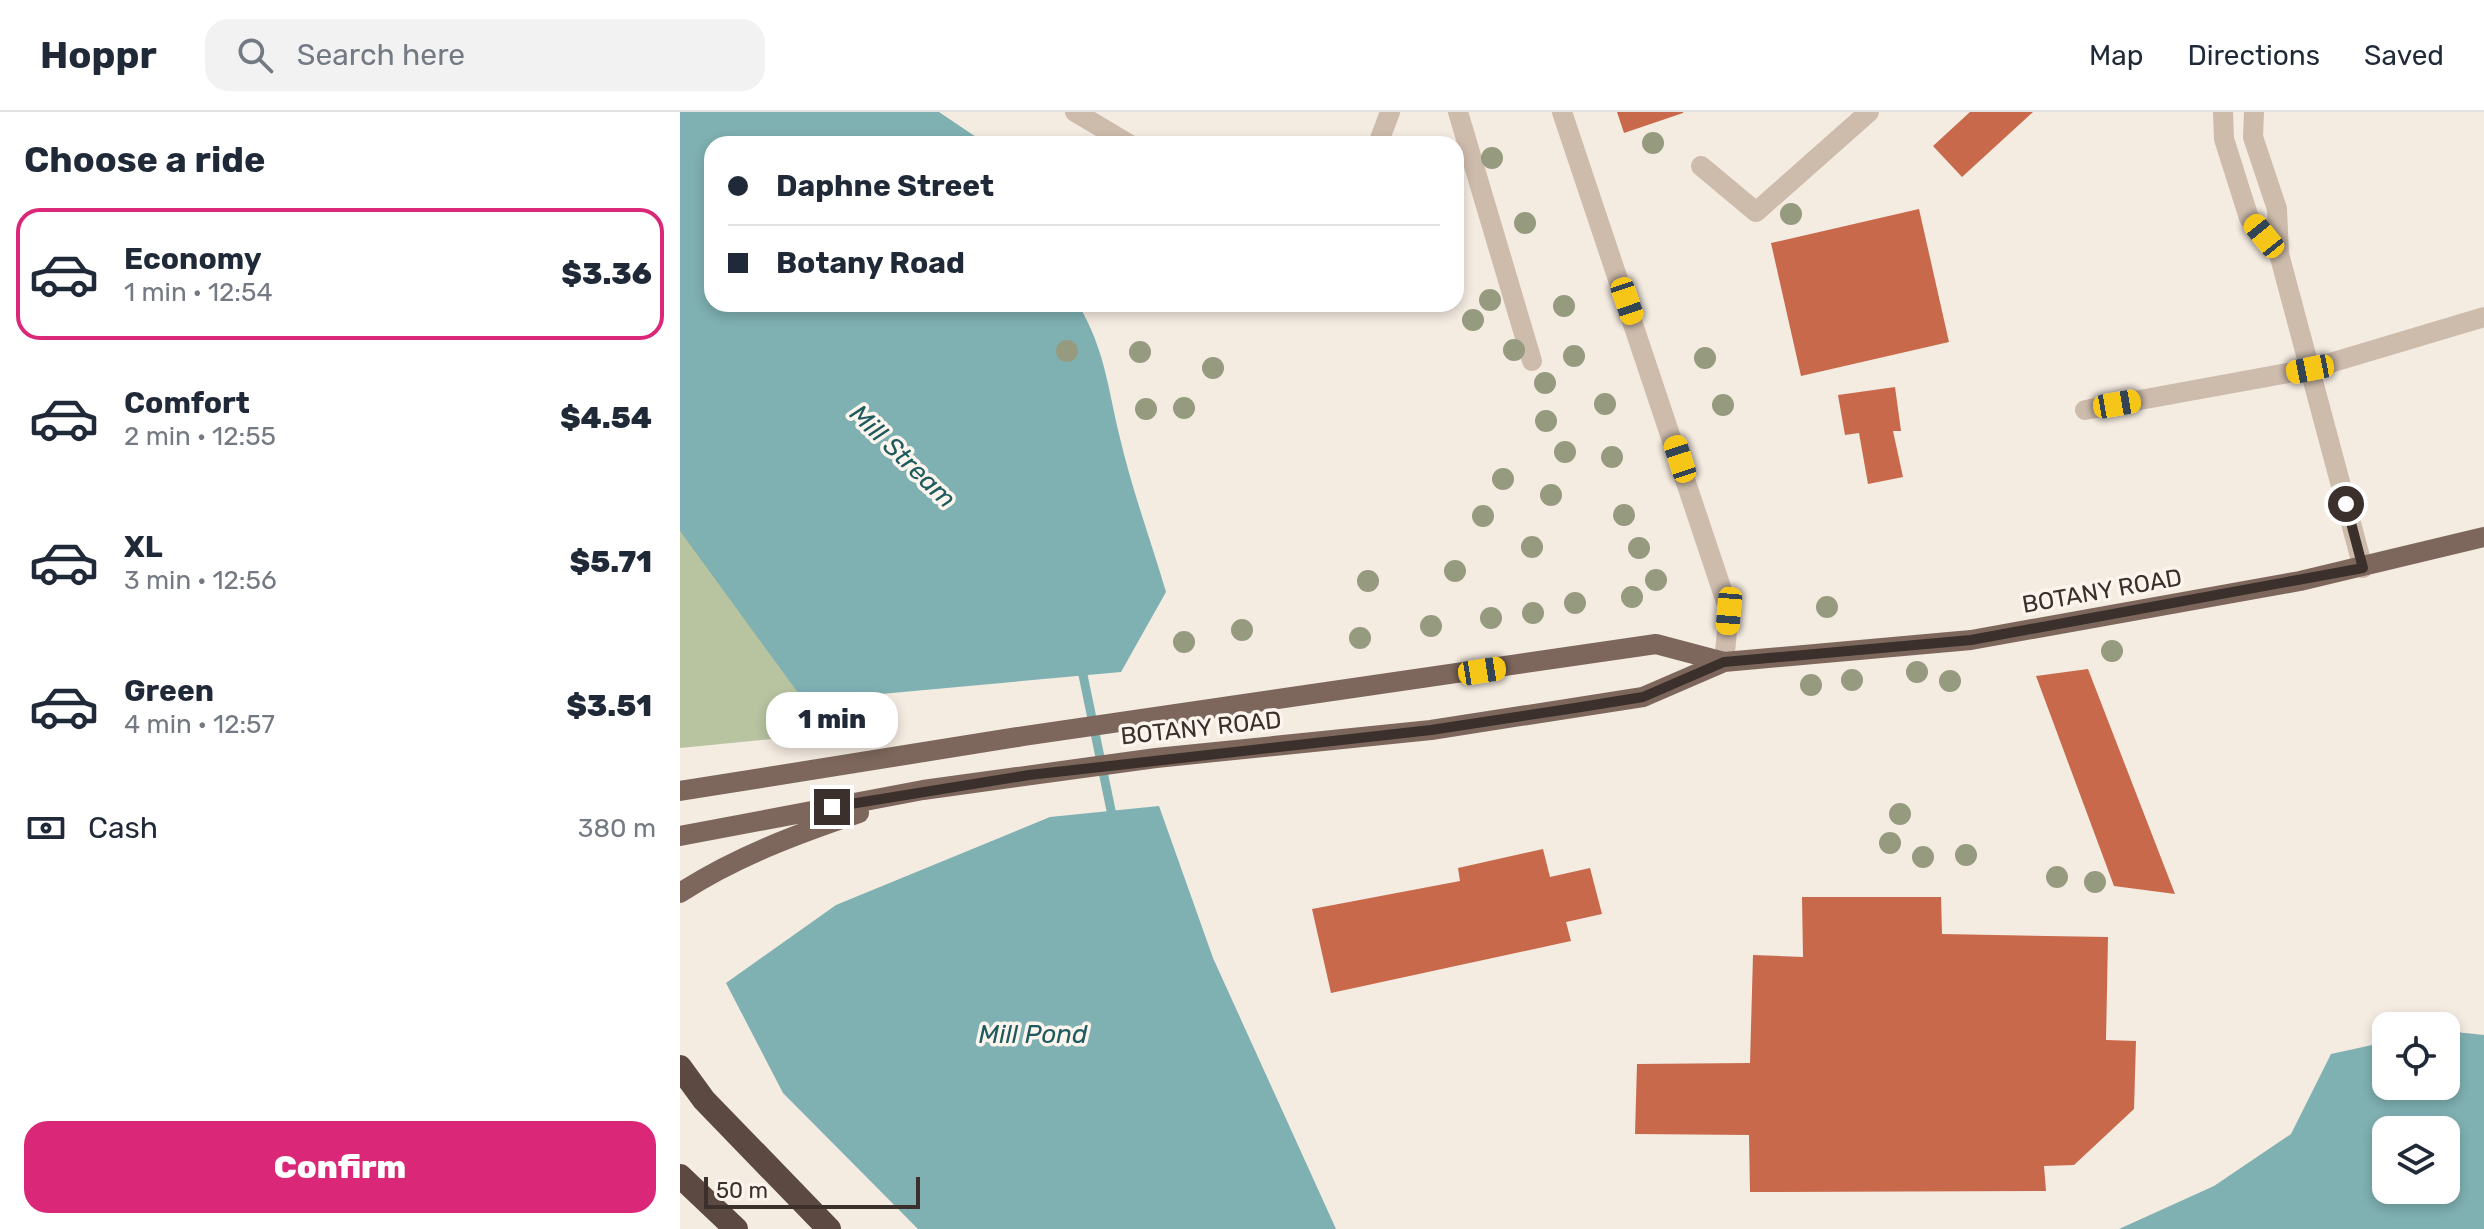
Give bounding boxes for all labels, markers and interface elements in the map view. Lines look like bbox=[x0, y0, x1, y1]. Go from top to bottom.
search box bbox=[205, 19, 765, 91]
text: Hoppr bbox=[40, 32, 157, 78]
icon: search bbox=[233, 33, 277, 77]
text: Search here bbox=[297, 37, 465, 73]
text: Map bbox=[2089, 39, 2143, 72]
text: Directions bbox=[2187, 39, 2320, 72]
text: Saved bbox=[2364, 39, 2444, 72]
text: Choose a ride bbox=[24, 138, 265, 181]
text: Daphne Street bbox=[776, 168, 994, 204]
car bbox=[2240, 210, 2288, 262]
icon: car bbox=[28, 238, 100, 310]
text: Economy bbox=[124, 241, 262, 277]
text: Botany Road bbox=[776, 245, 965, 281]
text: $3.36 bbox=[561, 256, 652, 292]
car bbox=[1608, 274, 1646, 328]
text: 1 min · 12:54 bbox=[124, 277, 273, 308]
car bbox=[2284, 353, 2336, 385]
icon: car bbox=[28, 382, 100, 454]
text: Comfort bbox=[124, 385, 250, 421]
car bbox=[2091, 388, 2143, 420]
water label: Mill Stream bbox=[843, 398, 962, 514]
text: $4.54 bbox=[560, 400, 652, 436]
text: 2 min · 12:55 bbox=[124, 421, 276, 452]
car bbox=[1661, 432, 1699, 486]
route start bbox=[2328, 486, 2364, 522]
icon: car bbox=[28, 526, 100, 598]
text: XL bbox=[124, 529, 163, 565]
text: $5.71 bbox=[570, 544, 652, 580]
street label: BOTANY ROAD bbox=[2020, 563, 2184, 619]
text: 3 min · 12:56 bbox=[124, 565, 277, 596]
car bbox=[1715, 586, 1743, 636]
car bbox=[1456, 655, 1508, 687]
icon: car bbox=[28, 670, 100, 742]
text: Green bbox=[124, 673, 214, 709]
text: $3.51 bbox=[566, 688, 652, 724]
callout: 1 min bbox=[766, 691, 898, 747]
text: 1 min bbox=[798, 704, 866, 735]
street label: BOTANY ROAD bbox=[1119, 706, 1283, 750]
text: 4 min · 12:57 bbox=[124, 709, 275, 740]
route end bbox=[814, 789, 850, 825]
icon: cash bbox=[24, 806, 68, 850]
text: Cash bbox=[88, 810, 158, 846]
text: 380 m bbox=[578, 813, 656, 844]
map controls bbox=[2372, 1012, 2460, 1204]
button: locate bbox=[2372, 1012, 2460, 1100]
water label: Mill Pond bbox=[978, 1019, 1088, 1050]
button: layers bbox=[2372, 1116, 2460, 1204]
button: Confirm bbox=[24, 1121, 656, 1213]
scale bar bbox=[704, 1173, 920, 1209]
text: 50 m bbox=[716, 1177, 768, 1204]

